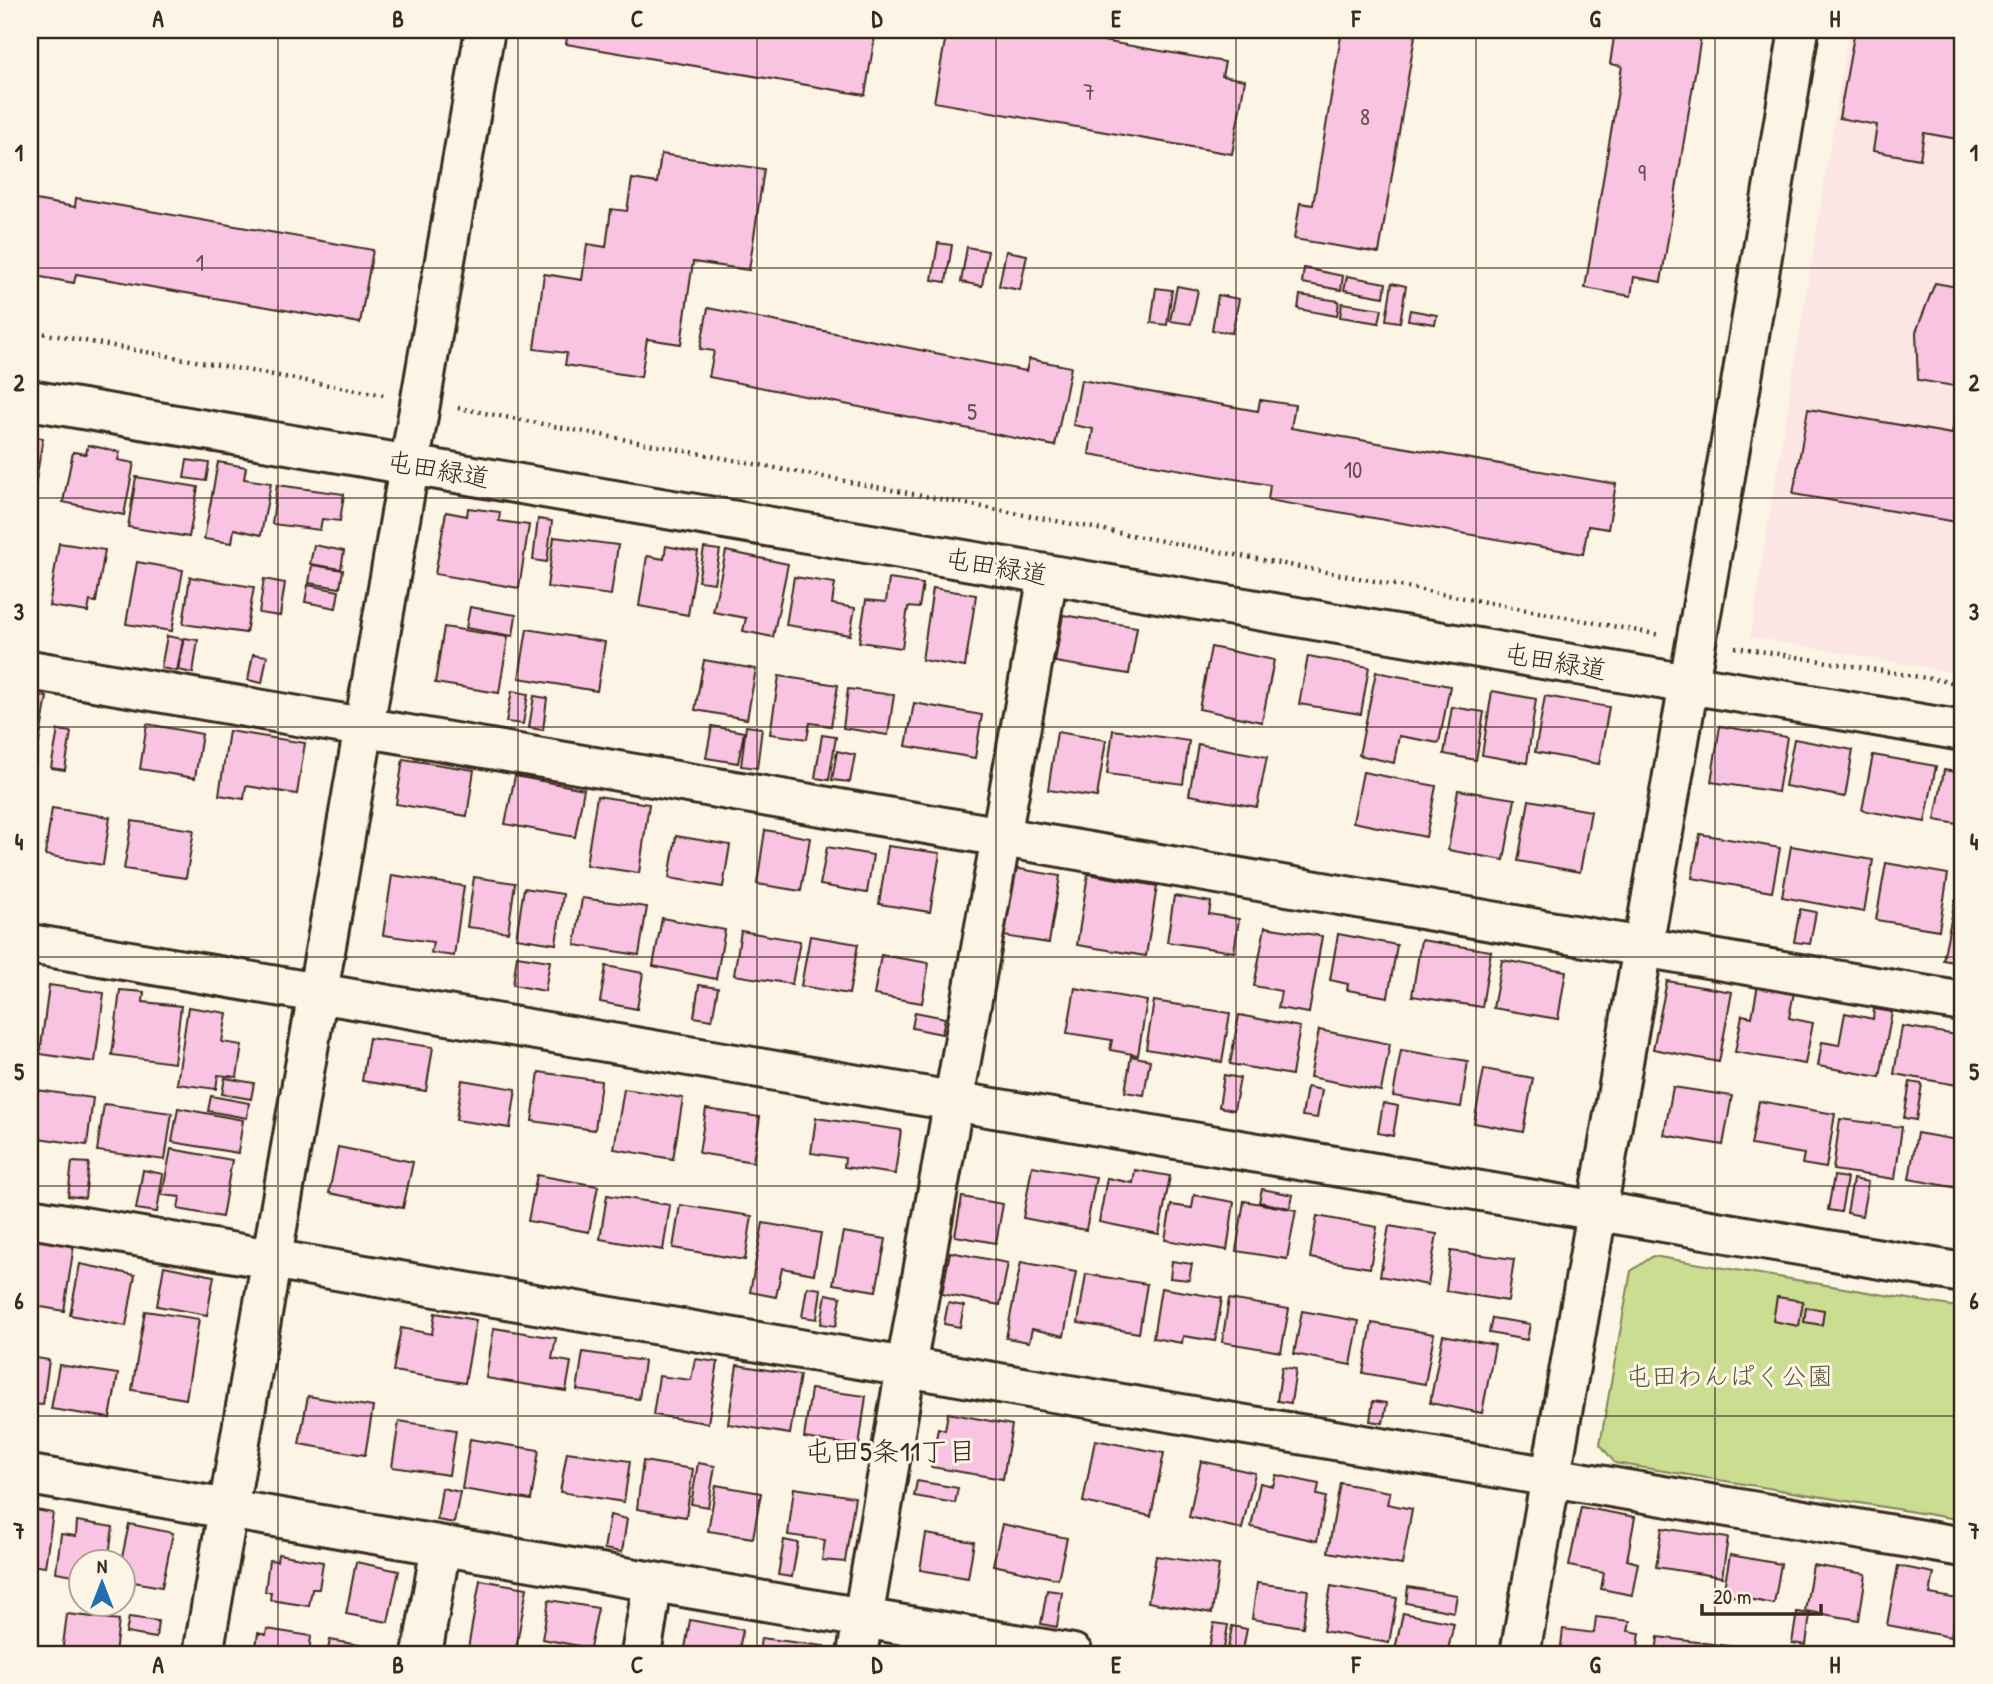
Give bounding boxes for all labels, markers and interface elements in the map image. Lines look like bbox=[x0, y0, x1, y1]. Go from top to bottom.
text: A bbox=[152, 3, 164, 34]
text: B bbox=[392, 3, 404, 34]
text: C bbox=[631, 3, 643, 34]
text: D bbox=[872, 3, 884, 34]
text: E bbox=[1111, 3, 1122, 34]
text: F bbox=[1351, 3, 1362, 34]
text: G bbox=[1589, 3, 1601, 34]
text: H bbox=[1830, 3, 1841, 34]
house number: 7 bbox=[1083, 76, 1095, 107]
house number: 8 bbox=[1360, 101, 1370, 132]
text: 1 bbox=[15, 137, 23, 168]
text: 1 bbox=[1970, 137, 1978, 168]
house number: 9 bbox=[1638, 157, 1646, 188]
house number: 1 bbox=[196, 247, 204, 278]
text: 2 bbox=[14, 367, 25, 398]
text: 2 bbox=[1969, 367, 1980, 398]
house number: 5 bbox=[967, 396, 977, 427]
street label: 屯田緑道 bbox=[384, 443, 492, 495]
house number: 10 bbox=[1344, 454, 1362, 485]
street label: 屯田緑道 bbox=[942, 540, 1050, 592]
text: 3 bbox=[14, 596, 24, 627]
text: 3 bbox=[1969, 596, 1979, 627]
street label: 屯田緑道 bbox=[1501, 635, 1609, 687]
text: 4 bbox=[15, 826, 24, 857]
text: 4 bbox=[1970, 826, 1979, 857]
text: 5 bbox=[14, 1056, 24, 1087]
text: 5 bbox=[1969, 1056, 1979, 1087]
text: 6 bbox=[14, 1285, 24, 1316]
text: 6 bbox=[1969, 1285, 1979, 1316]
park label: 屯田わんぱく公園 bbox=[1625, 1358, 1833, 1393]
district label: 屯田5条11丁目 bbox=[804, 1432, 976, 1470]
text: 7 bbox=[12, 1515, 25, 1546]
text: 7 bbox=[1967, 1515, 1980, 1546]
north arrow bbox=[66, 1548, 136, 1618]
text: N bbox=[97, 1553, 107, 1579]
scale bar bbox=[1702, 1572, 1822, 1616]
text: 20 m bbox=[1713, 1582, 1751, 1611]
text: A bbox=[152, 1649, 164, 1680]
text: B bbox=[392, 1649, 404, 1680]
text: C bbox=[631, 1649, 643, 1680]
text: D bbox=[872, 1649, 884, 1680]
text: E bbox=[1111, 1649, 1122, 1680]
text: F bbox=[1351, 1649, 1362, 1680]
text: G bbox=[1589, 1649, 1601, 1680]
text: H bbox=[1830, 1649, 1841, 1680]

